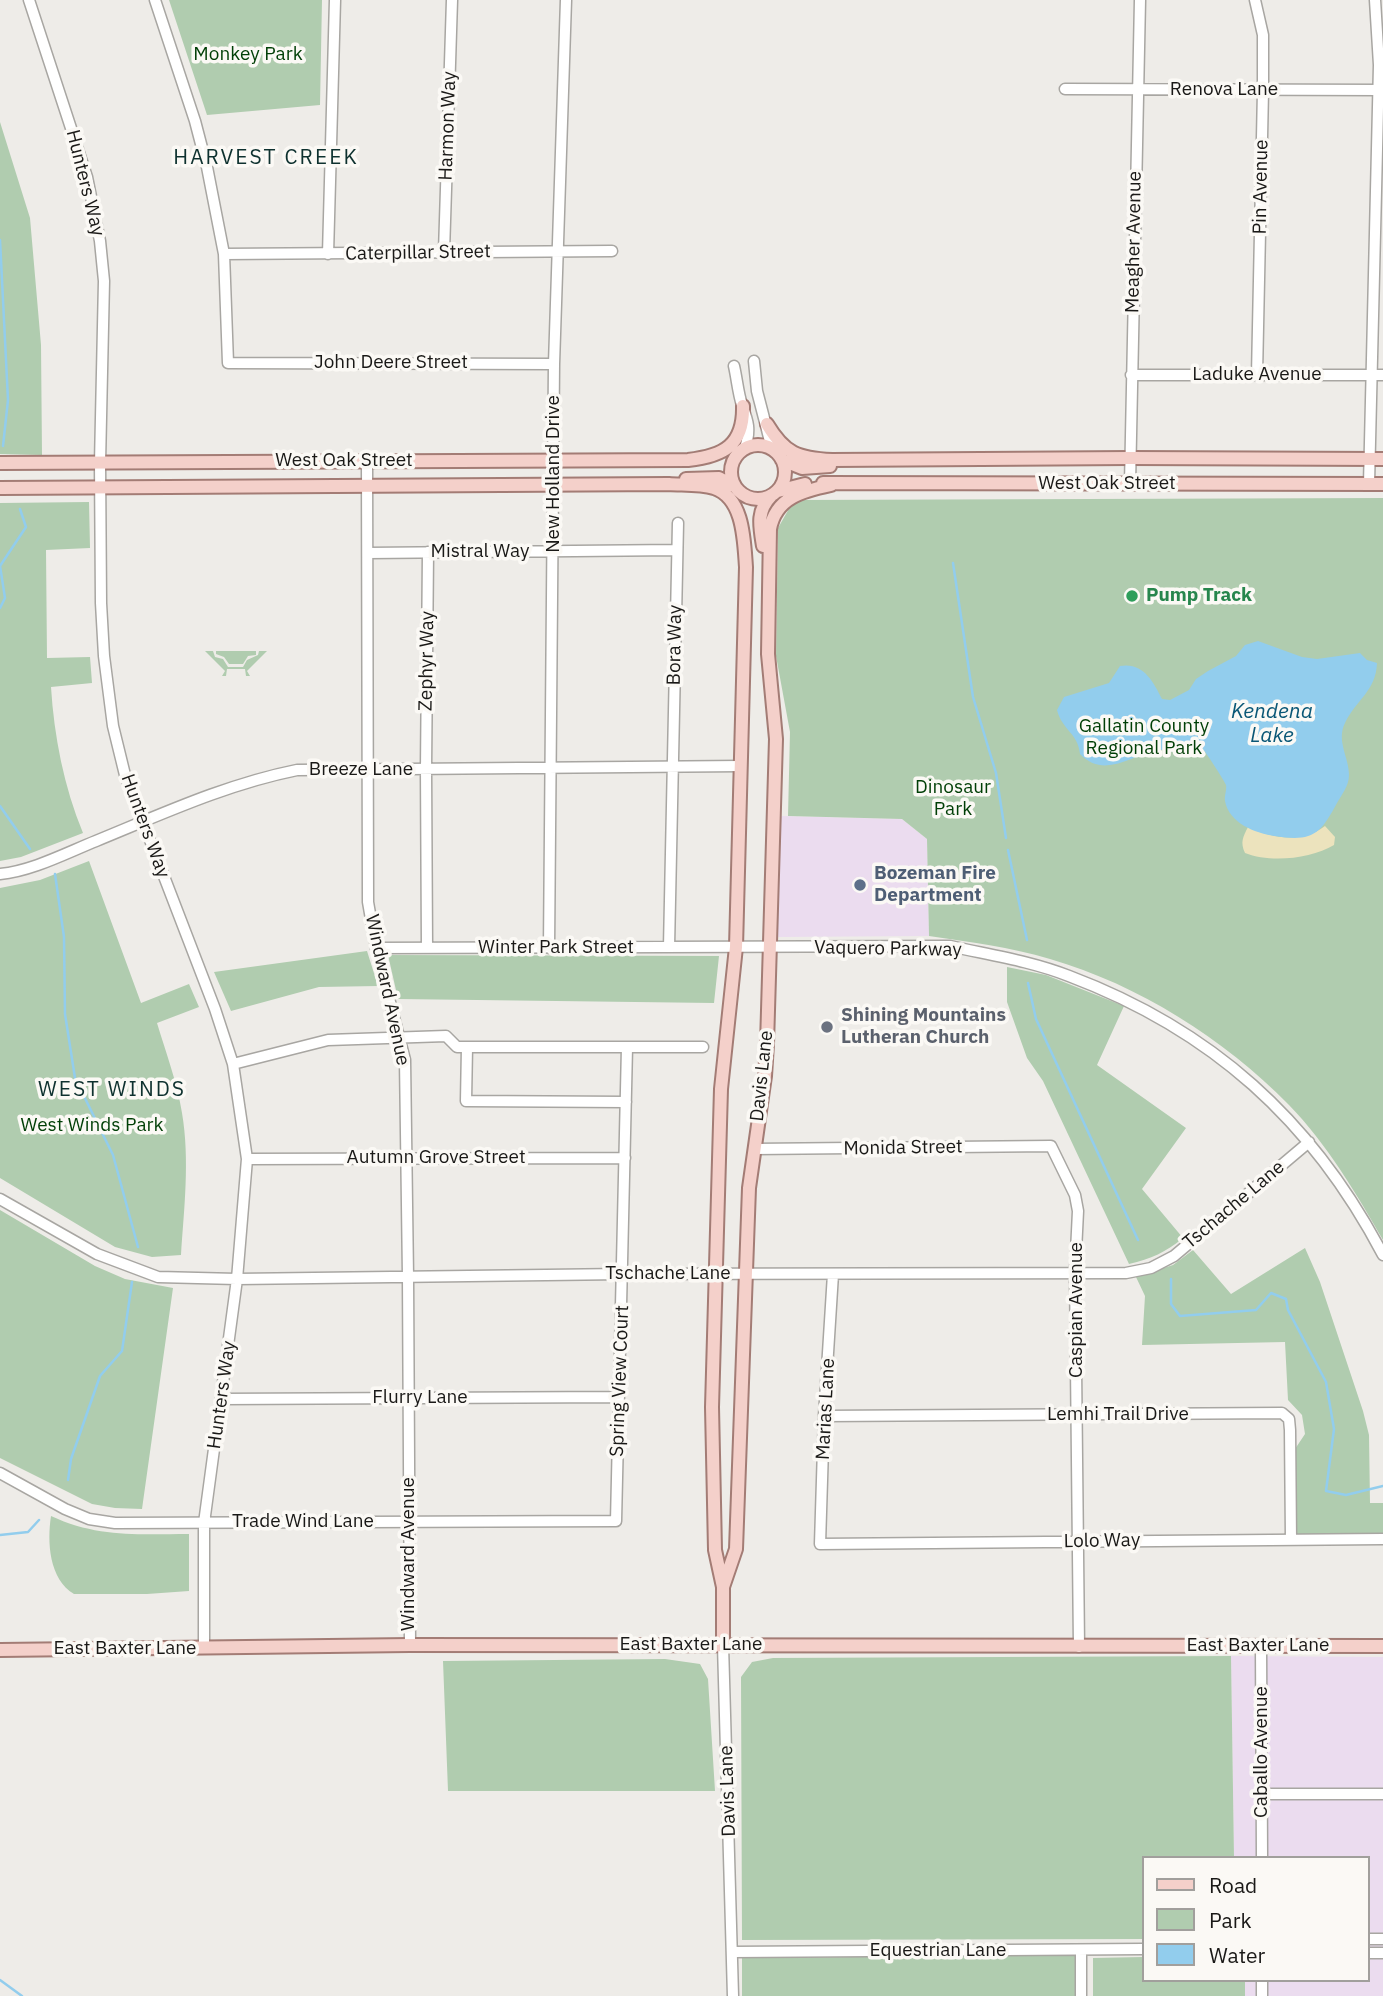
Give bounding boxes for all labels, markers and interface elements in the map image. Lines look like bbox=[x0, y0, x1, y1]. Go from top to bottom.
park label: Monkey Park bbox=[193, 44, 303, 66]
street label: Harmon Way bbox=[435, 71, 461, 181]
street label: Renova Lane bbox=[1170, 79, 1278, 101]
street label: Hunters Way bbox=[61, 127, 109, 239]
street label: Pin Avenue bbox=[1249, 139, 1273, 235]
district label: HARVEST CREEK bbox=[175, 145, 357, 171]
street label: Meagher Avenue bbox=[1121, 171, 1147, 313]
street label: Caterpillar Street bbox=[345, 240, 491, 266]
street label: John Deere Street bbox=[314, 352, 468, 374]
street label: Laduke Avenue bbox=[1192, 364, 1322, 386]
street label: New Holland Drive bbox=[543, 395, 565, 553]
street label: West Oak Street bbox=[275, 450, 413, 472]
street label: West Oak Street bbox=[1038, 473, 1176, 495]
street label: Mistral Way bbox=[431, 541, 529, 563]
place label: Pump Track bbox=[1146, 585, 1252, 607]
marker: Pump Track bbox=[1124, 588, 1140, 604]
street label: Bora Way bbox=[663, 604, 687, 686]
street label: Zephyr Way bbox=[415, 611, 439, 711]
water label: Kendena Lake bbox=[1231, 699, 1313, 749]
park label: Gallatin County Regional Park bbox=[1079, 716, 1209, 760]
street label: Breeze Lane bbox=[309, 759, 413, 781]
street label: Hunters Way bbox=[116, 771, 174, 881]
park label: Dinosaur Park bbox=[915, 777, 991, 821]
place label: Bozeman Fire Department bbox=[874, 863, 996, 907]
marker: Bozeman Fire Department bbox=[852, 877, 868, 893]
street label: Windward Avenue bbox=[360, 912, 414, 1068]
street label: Vaquero Parkway bbox=[814, 936, 962, 962]
street label: Winter Park Street bbox=[478, 937, 634, 959]
place label: Shining Mountains Lutheran Church bbox=[841, 1005, 1006, 1049]
marker: Shining Mountains Lutheran Church bbox=[819, 1019, 835, 1035]
street label: Davis Lane bbox=[746, 1029, 778, 1123]
district label: WEST WINDS bbox=[39, 1077, 185, 1103]
park label: West Winds Park bbox=[20, 1115, 164, 1137]
street label: Monida Street bbox=[843, 1136, 963, 1160]
street label: Autumn Grove Street bbox=[346, 1147, 526, 1169]
street label: Tschache Lane bbox=[1179, 1156, 1289, 1254]
street label: Caspian Avenue bbox=[1066, 1242, 1088, 1378]
street label: Tschache Lane bbox=[605, 1263, 731, 1285]
street label: Spring View Court bbox=[606, 1305, 634, 1457]
street label: Hunters Way bbox=[203, 1339, 241, 1451]
street label: Marias Lane bbox=[812, 1357, 840, 1461]
street label: Flurry Lane bbox=[372, 1387, 468, 1409]
street label: Lemhi Trail Drive bbox=[1047, 1404, 1189, 1426]
street label: Windward Avenue bbox=[398, 1477, 420, 1631]
street label: Trade Wind Lane bbox=[232, 1511, 374, 1533]
street label: Lolo Way bbox=[1064, 1529, 1140, 1553]
street label: East Baxter Lane bbox=[619, 1634, 763, 1656]
street label: East Baxter Lane bbox=[1186, 1635, 1330, 1657]
street label: East Baxter Lane bbox=[53, 1638, 197, 1660]
street label: Caballo Avenue bbox=[1251, 1686, 1273, 1818]
street label: Davis Lane bbox=[715, 1745, 741, 1837]
legend bbox=[1142, 1856, 1369, 1982]
text: Road bbox=[1209, 1871, 1257, 1899]
text: Park bbox=[1209, 1906, 1252, 1934]
street label: Equestrian Lane bbox=[870, 1940, 1006, 1962]
text: Water bbox=[1209, 1941, 1265, 1969]

